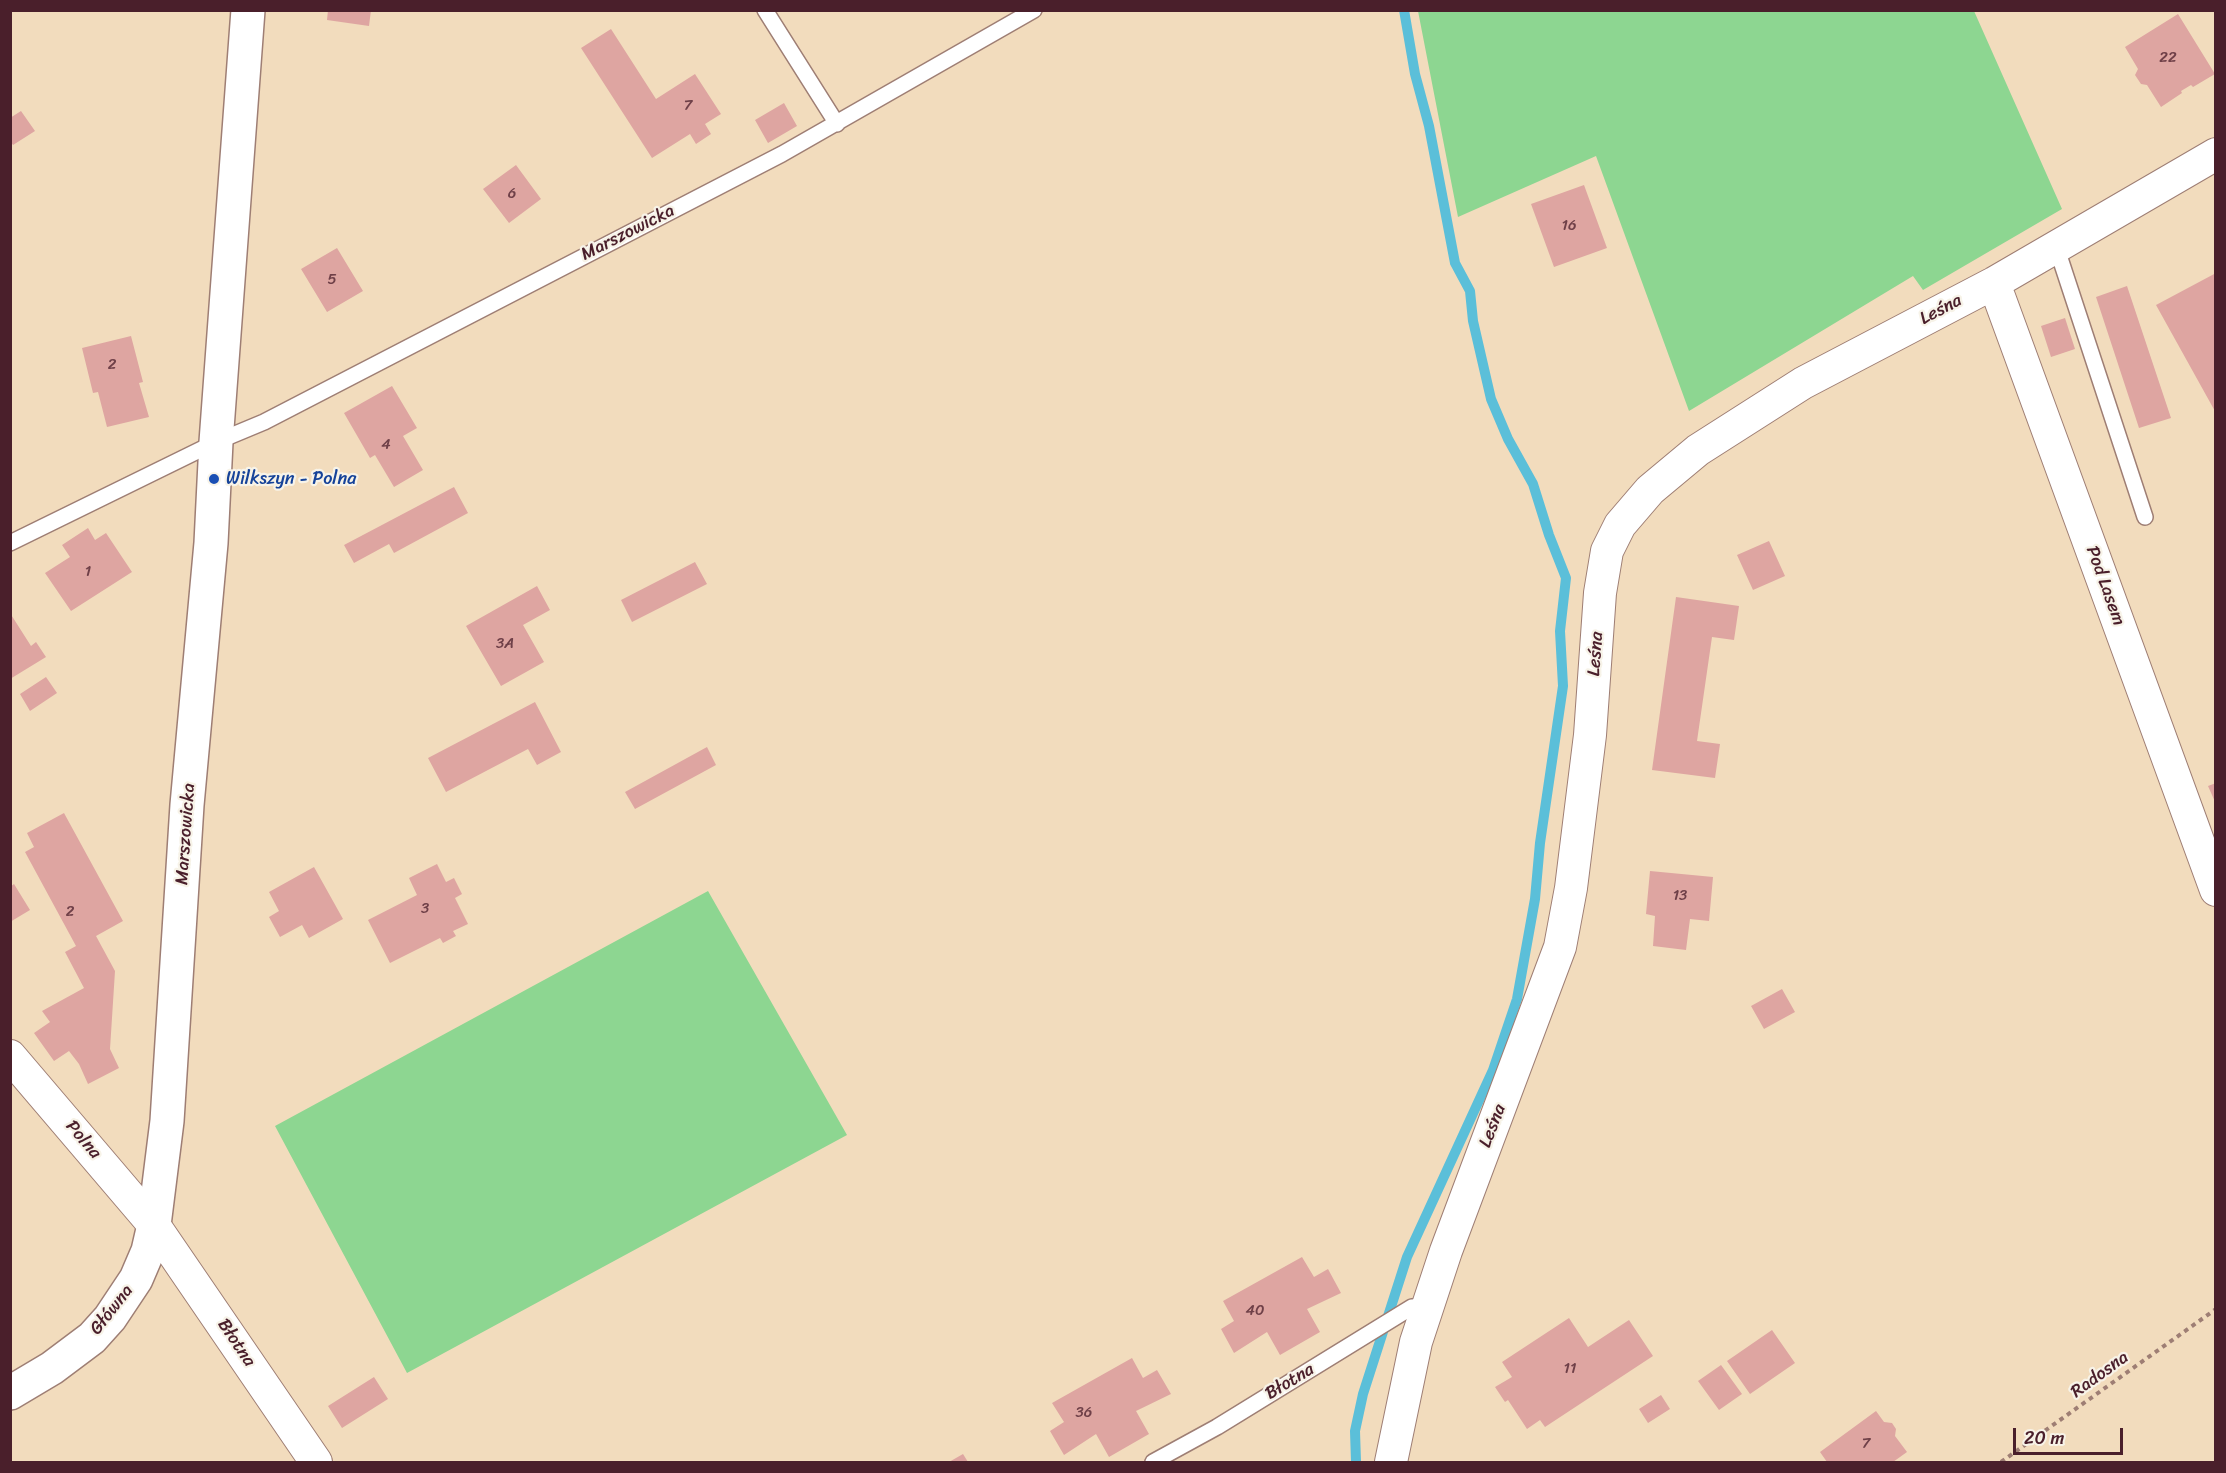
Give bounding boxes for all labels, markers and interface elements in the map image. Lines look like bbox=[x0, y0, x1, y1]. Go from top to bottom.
house number: 22 bbox=[2159, 49, 2177, 67]
house number: 7 bbox=[684, 97, 692, 115]
house number: 6 bbox=[508, 185, 516, 203]
street label: Marszowicka bbox=[578, 200, 678, 266]
house number: 16 bbox=[1562, 217, 1576, 235]
house number: 5 bbox=[327, 271, 337, 289]
street label: Leśna bbox=[1916, 290, 1966, 330]
house number: 2 bbox=[108, 356, 116, 374]
house number: 4 bbox=[381, 436, 391, 454]
place label: Wilkszyn - Polna bbox=[226, 468, 356, 490]
marker: Wilkszyn - Polna bbox=[207, 472, 221, 486]
street label: Pod Lasem bbox=[2081, 543, 2129, 629]
house number: 1 bbox=[85, 563, 91, 581]
street label: Leśna bbox=[1584, 631, 1608, 677]
house number: 3A bbox=[496, 635, 514, 653]
street label: Marszowicka bbox=[172, 782, 200, 886]
house number: 13 bbox=[1673, 887, 1687, 905]
house number: 3 bbox=[421, 900, 429, 918]
house number: 2 bbox=[66, 903, 74, 921]
street label: Leśna bbox=[1475, 1101, 1511, 1151]
street label: Polna bbox=[60, 1116, 106, 1164]
street label: Główna bbox=[86, 1281, 138, 1339]
house number: 40 bbox=[1246, 1302, 1264, 1320]
street label: Błotna bbox=[212, 1315, 260, 1371]
street label: Radosna bbox=[2067, 1347, 2133, 1403]
street label: Błotna bbox=[1262, 1359, 1318, 1405]
house number: 11 bbox=[1564, 1360, 1576, 1378]
house number: 36 bbox=[1076, 1404, 1092, 1422]
scale bar bbox=[2016, 1416, 2126, 1454]
text: 20 m bbox=[2024, 1422, 2064, 1454]
house number: 7 bbox=[1862, 1435, 1870, 1453]

